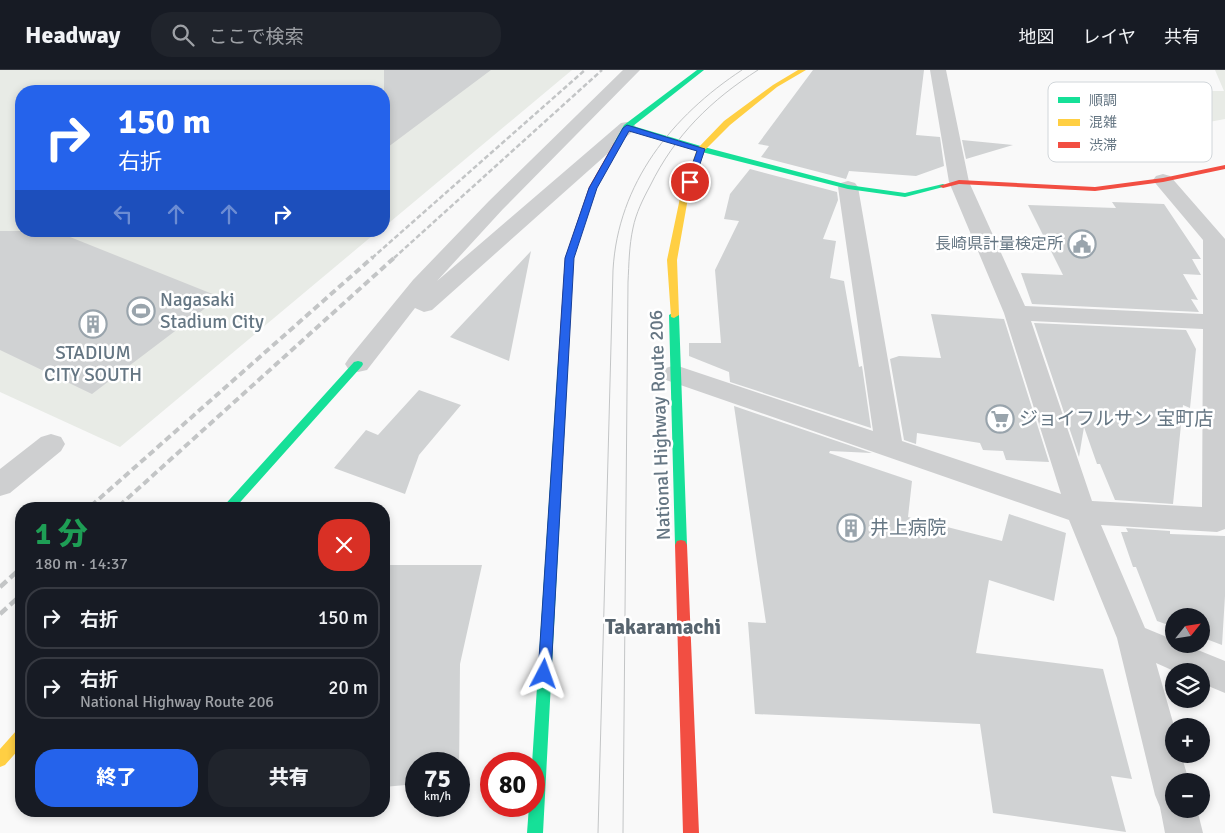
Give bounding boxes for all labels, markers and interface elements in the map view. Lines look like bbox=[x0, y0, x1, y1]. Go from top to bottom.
search box bbox=[151, 12, 501, 57]
text: Headway bbox=[25, 20, 121, 50]
icon: search bbox=[169, 21, 197, 49]
text: ここで検索 bbox=[209, 25, 304, 49]
text: 地図 bbox=[1019, 26, 1055, 48]
text: レイヤ bbox=[1083, 26, 1136, 48]
text: 共有 bbox=[1164, 26, 1200, 48]
legend bbox=[1048, 82, 1212, 162]
text: 順調 bbox=[1089, 92, 1117, 109]
text: 150 m bbox=[118, 100, 211, 143]
icon: right bbox=[35, 105, 100, 170]
text: 混雑 bbox=[1089, 114, 1117, 131]
text: 渋滞 bbox=[1089, 137, 1117, 154]
text: 右折 bbox=[118, 148, 162, 175]
pin bbox=[669, 161, 711, 203]
icon: arrive bbox=[676, 168, 704, 196]
icon: left bbox=[109, 200, 137, 228]
icon: ahead bbox=[162, 200, 190, 228]
icon: ahead bbox=[215, 200, 243, 228]
icon: right bbox=[268, 200, 296, 228]
public building icon: 長崎県計量検定所 bbox=[1067, 229, 1097, 259]
place label: 長崎県計量検定所 bbox=[935, 234, 1063, 254]
place label: Nagasaki Stadium City bbox=[160, 288, 264, 334]
sports icon: Nagasaki Stadium City bbox=[126, 296, 156, 326]
building icon: STADIUM CITY SOUTH bbox=[78, 309, 108, 339]
street label: National Highway Route 206 bbox=[644, 309, 676, 541]
place label: STADIUM CITY SOUTH bbox=[44, 341, 142, 387]
supermarket icon: ジョイフルサン 宝町店 bbox=[985, 404, 1015, 434]
place label: ジョイフルサン 宝町店 bbox=[1019, 407, 1213, 431]
building icon: 井上病院 bbox=[836, 513, 866, 543]
text: 1 分 bbox=[35, 516, 88, 553]
place label: 井上病院 bbox=[870, 516, 946, 540]
button: close bbox=[318, 519, 370, 571]
text: 180 m · 14:37 bbox=[35, 554, 128, 574]
icon: right bbox=[37, 604, 65, 632]
text: 150 m bbox=[318, 606, 368, 630]
text: 右折 bbox=[80, 608, 118, 632]
north arrow bbox=[1165, 608, 1210, 652]
map controls bbox=[1165, 608, 1210, 818]
district label: Takaramachi bbox=[605, 614, 721, 640]
position arrow bbox=[517, 647, 569, 699]
button: layers bbox=[1165, 663, 1210, 708]
text: 右折 bbox=[80, 668, 118, 692]
icon: right bbox=[37, 674, 65, 702]
text: 20 m bbox=[328, 676, 368, 700]
text: National Highway Route 206 bbox=[80, 692, 274, 712]
button: + bbox=[1165, 718, 1210, 763]
button: 終了 bbox=[35, 749, 198, 807]
button: 共有 bbox=[208, 749, 370, 807]
speed limit sign: 80 bbox=[480, 752, 545, 817]
text: 75 bbox=[424, 763, 451, 794]
button: − bbox=[1165, 773, 1210, 818]
text: km/h bbox=[424, 789, 451, 804]

